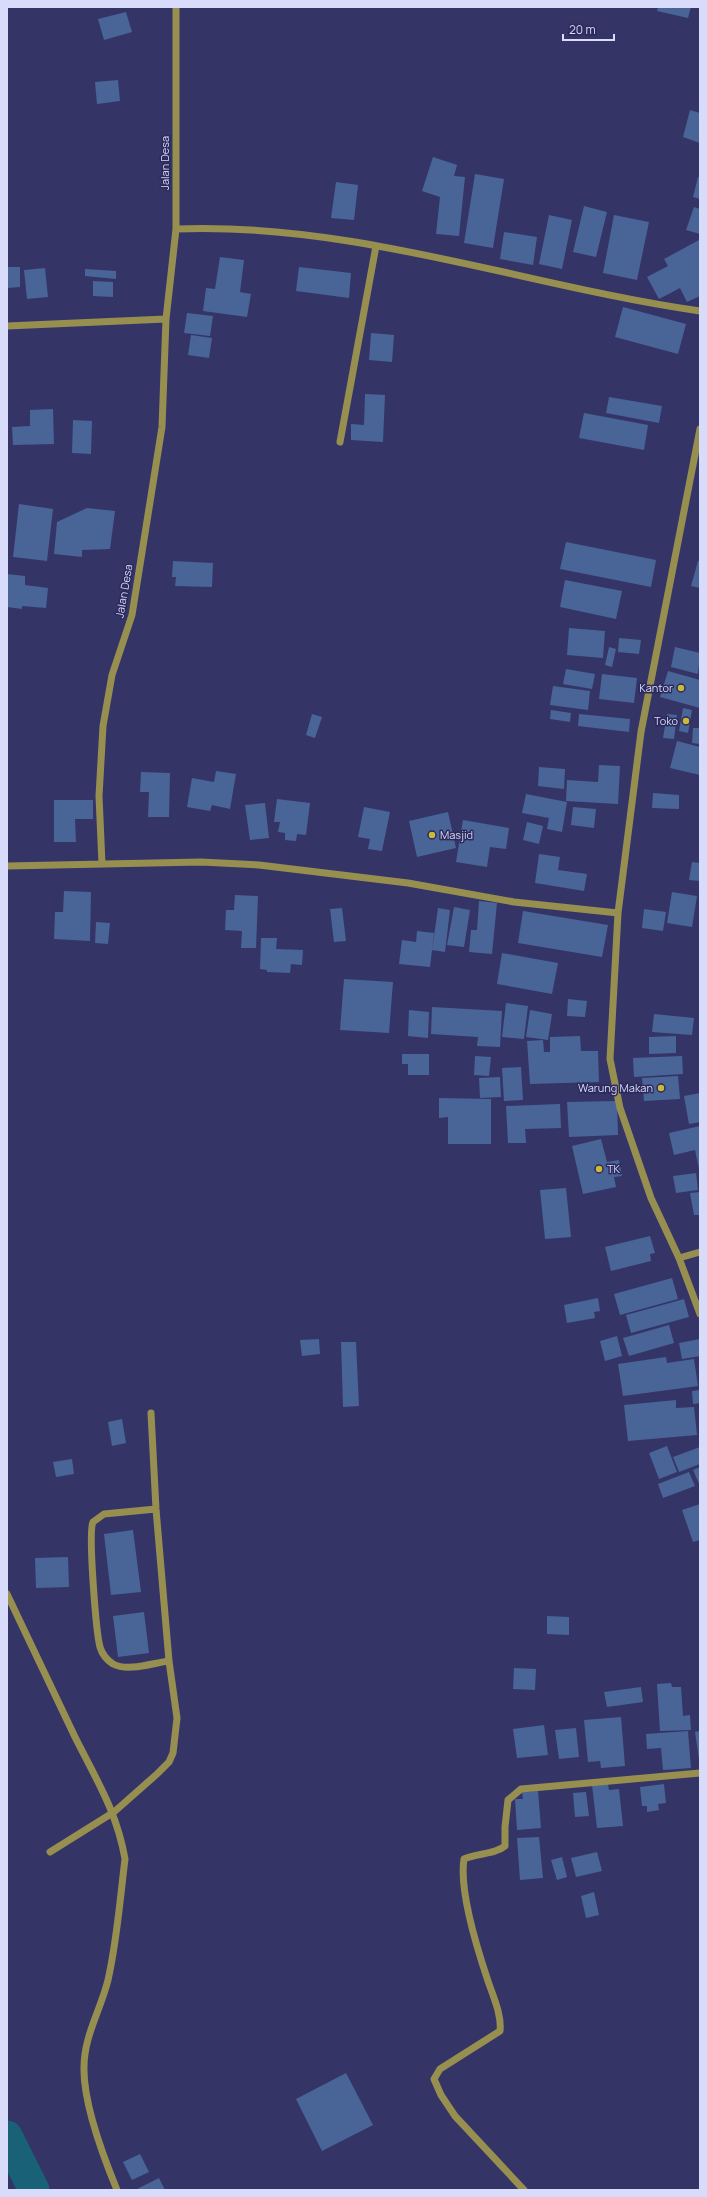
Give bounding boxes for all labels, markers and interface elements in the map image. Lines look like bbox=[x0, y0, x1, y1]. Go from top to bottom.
scale bar bbox=[563, 16, 614, 42]
text: 20 m bbox=[569, 21, 596, 38]
street label: Jalan Desa bbox=[157, 136, 172, 190]
street label: Jalan Desa bbox=[111, 563, 136, 619]
place label: Kantor bbox=[639, 680, 673, 695]
marker: Kantor bbox=[676, 683, 686, 693]
place label: Toko bbox=[654, 713, 678, 728]
marker: Toko bbox=[681, 716, 691, 726]
place label: Masjid bbox=[440, 827, 473, 842]
marker: Masjid bbox=[427, 830, 437, 840]
place label: Warung Makan bbox=[578, 1080, 653, 1095]
marker: Warung Makan bbox=[656, 1083, 666, 1093]
place label: TK bbox=[607, 1161, 621, 1176]
marker: TK bbox=[594, 1164, 604, 1174]

